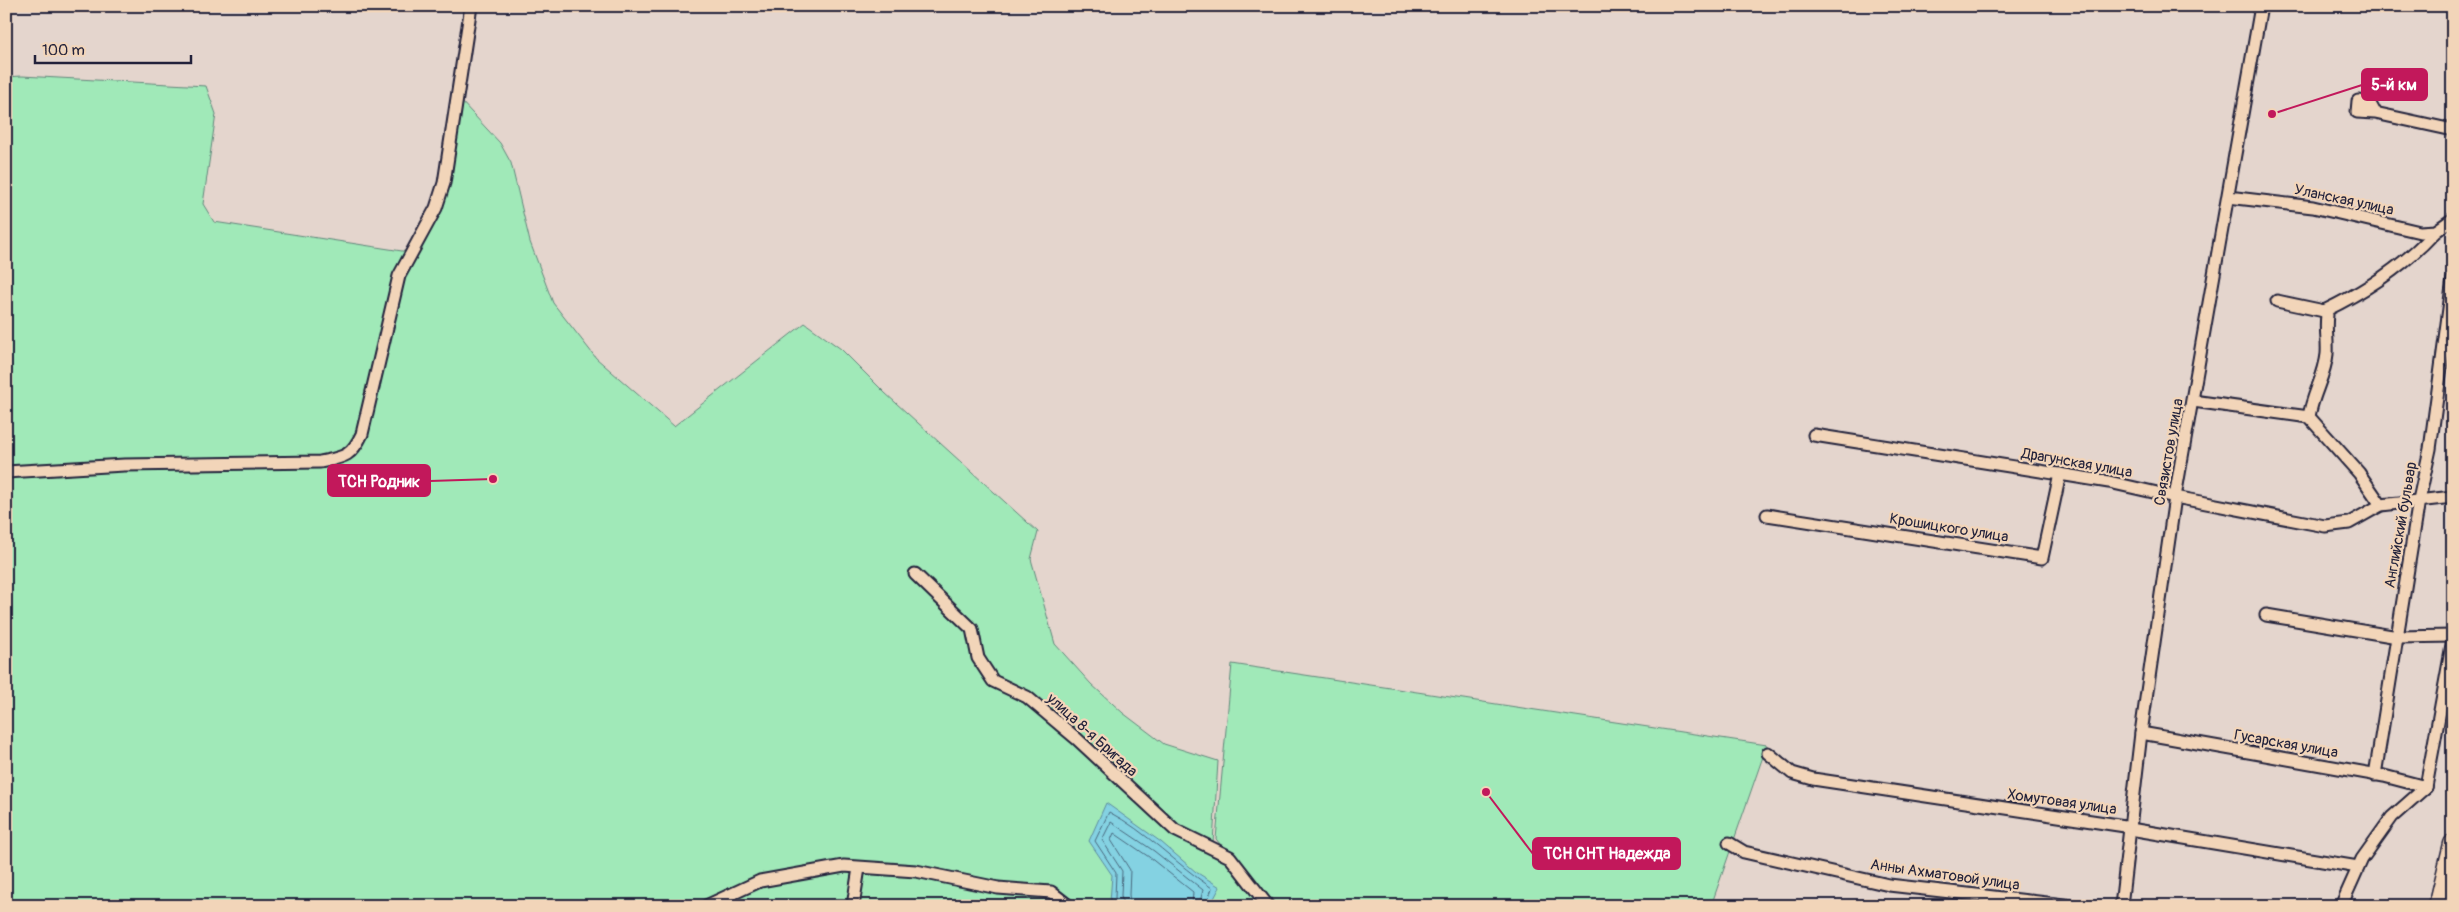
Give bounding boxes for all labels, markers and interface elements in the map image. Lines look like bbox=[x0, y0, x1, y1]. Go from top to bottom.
scale bar bbox=[35, 32, 191, 64]
text: 100 m bbox=[42, 41, 85, 60]
callout: 5-й км bbox=[2362, 69, 2427, 100]
text: 5-й км bbox=[2371, 75, 2417, 95]
street label: Уланская улица bbox=[2292, 180, 2396, 220]
street label: Связистов улица bbox=[2150, 397, 2188, 507]
street label: Драгунская улица bbox=[2019, 444, 2134, 482]
street label: Английский бульвар bbox=[2381, 460, 2421, 590]
callout: ТСН Родник bbox=[328, 465, 430, 496]
text: ТСН Родник bbox=[337, 472, 420, 492]
street label: Крошицкого улица bbox=[1888, 509, 2010, 547]
street label: улица 8-я Бригада bbox=[1042, 689, 1141, 781]
street label: Гусарская улица bbox=[2233, 726, 2339, 762]
street label: Хомутовая улица bbox=[2006, 785, 2118, 819]
callout: ТСН СНТ Надежда bbox=[1533, 838, 1680, 869]
text: ТСН СНТ Надежда bbox=[1542, 844, 1671, 864]
street label: Анны Ахматовой улица bbox=[1869, 855, 2021, 895]

